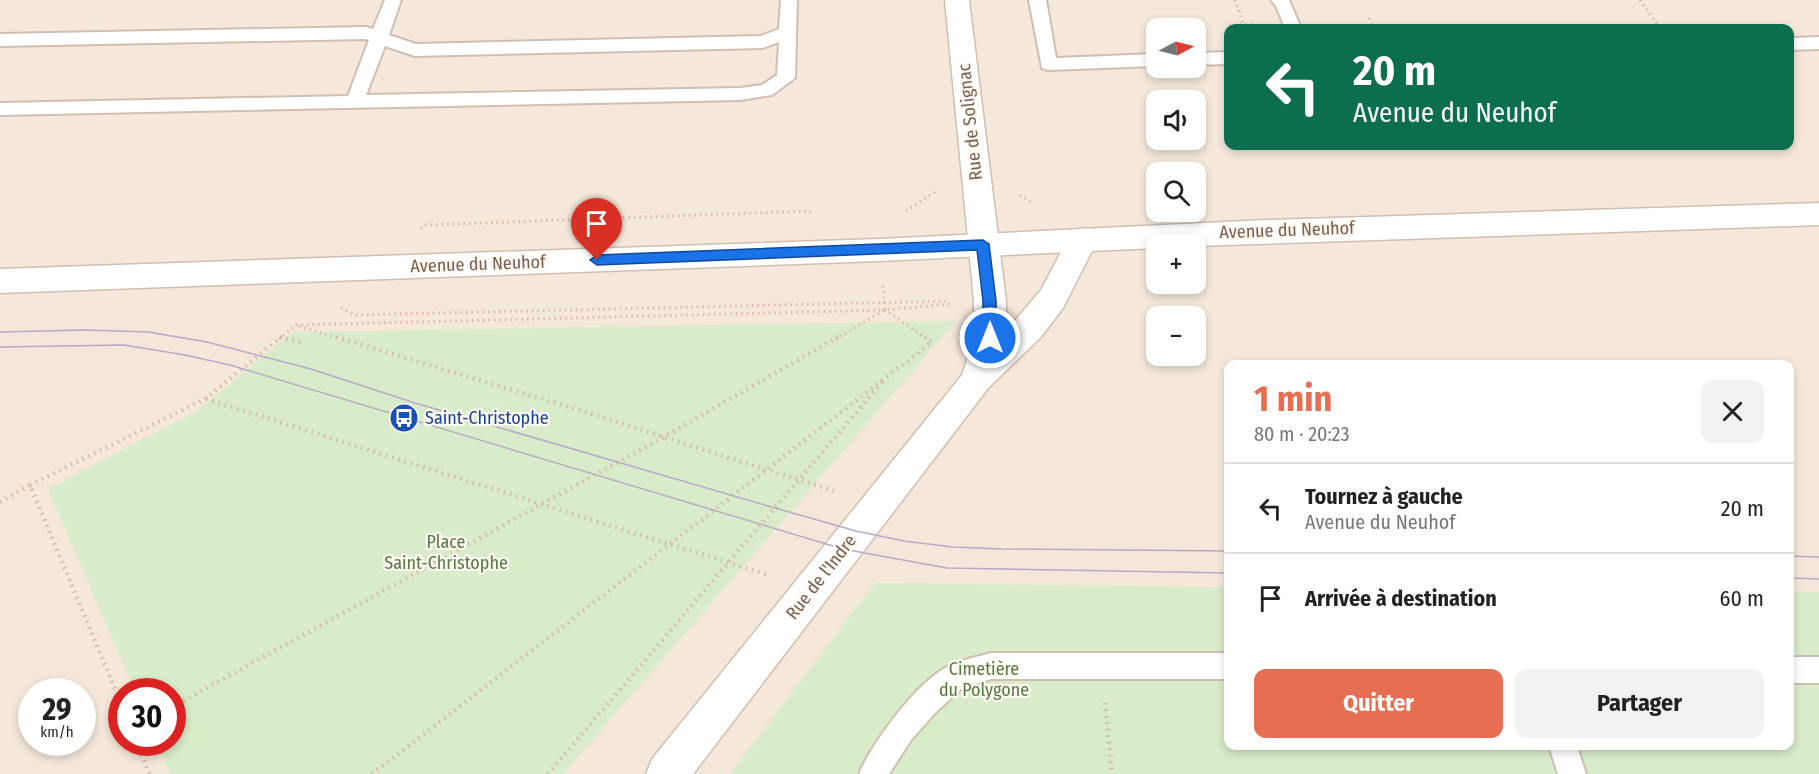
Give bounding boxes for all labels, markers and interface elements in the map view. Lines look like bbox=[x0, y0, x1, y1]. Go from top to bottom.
north arrow bbox=[1146, 18, 1206, 78]
map controls bbox=[1146, 18, 1206, 366]
text: 20 m bbox=[1353, 46, 1436, 96]
icon: left bbox=[1254, 48, 1332, 126]
street label: Rue de Solignac bbox=[953, 62, 987, 181]
button: sound bbox=[1146, 90, 1206, 150]
text: Avenue du Neuhof bbox=[1353, 97, 1556, 129]
button: search bbox=[1146, 162, 1206, 222]
pin bbox=[571, 198, 622, 260]
icon: arrive bbox=[580, 207, 613, 240]
street label: Avenue du Neuhof bbox=[1219, 217, 1356, 243]
button: + bbox=[1146, 234, 1206, 294]
street label: Avenue du Neuhof bbox=[410, 251, 547, 277]
position arrow bbox=[958, 306, 1022, 370]
button: − bbox=[1146, 306, 1206, 366]
text: 1 min bbox=[1254, 377, 1332, 421]
button: close bbox=[1701, 380, 1764, 443]
bus stop icon: Saint-Christophe bbox=[388, 402, 420, 434]
place label: Saint-Christophe bbox=[425, 407, 549, 429]
text: 80 m · 20:23 bbox=[1254, 422, 1349, 446]
text: Tournez à gauche bbox=[1305, 483, 1463, 510]
icon: left bbox=[1254, 492, 1287, 525]
text: 20 m bbox=[1721, 495, 1764, 522]
text: Avenue du Neuhof bbox=[1305, 510, 1455, 534]
street label: Rue de l'Indre bbox=[781, 530, 861, 624]
park label: Place Saint-Christophe bbox=[384, 531, 508, 574]
icon: arrive bbox=[1254, 582, 1287, 615]
text: Arrivée à destination bbox=[1305, 585, 1497, 612]
text: 60 m bbox=[1720, 585, 1764, 612]
park label: Cimetière du Polygone bbox=[939, 658, 1029, 701]
button: Quitter bbox=[1254, 669, 1503, 738]
button: Partager bbox=[1515, 669, 1764, 738]
speed limit sign: 30 bbox=[108, 678, 186, 756]
text: 29 bbox=[42, 692, 72, 728]
text: km/h bbox=[40, 723, 74, 741]

